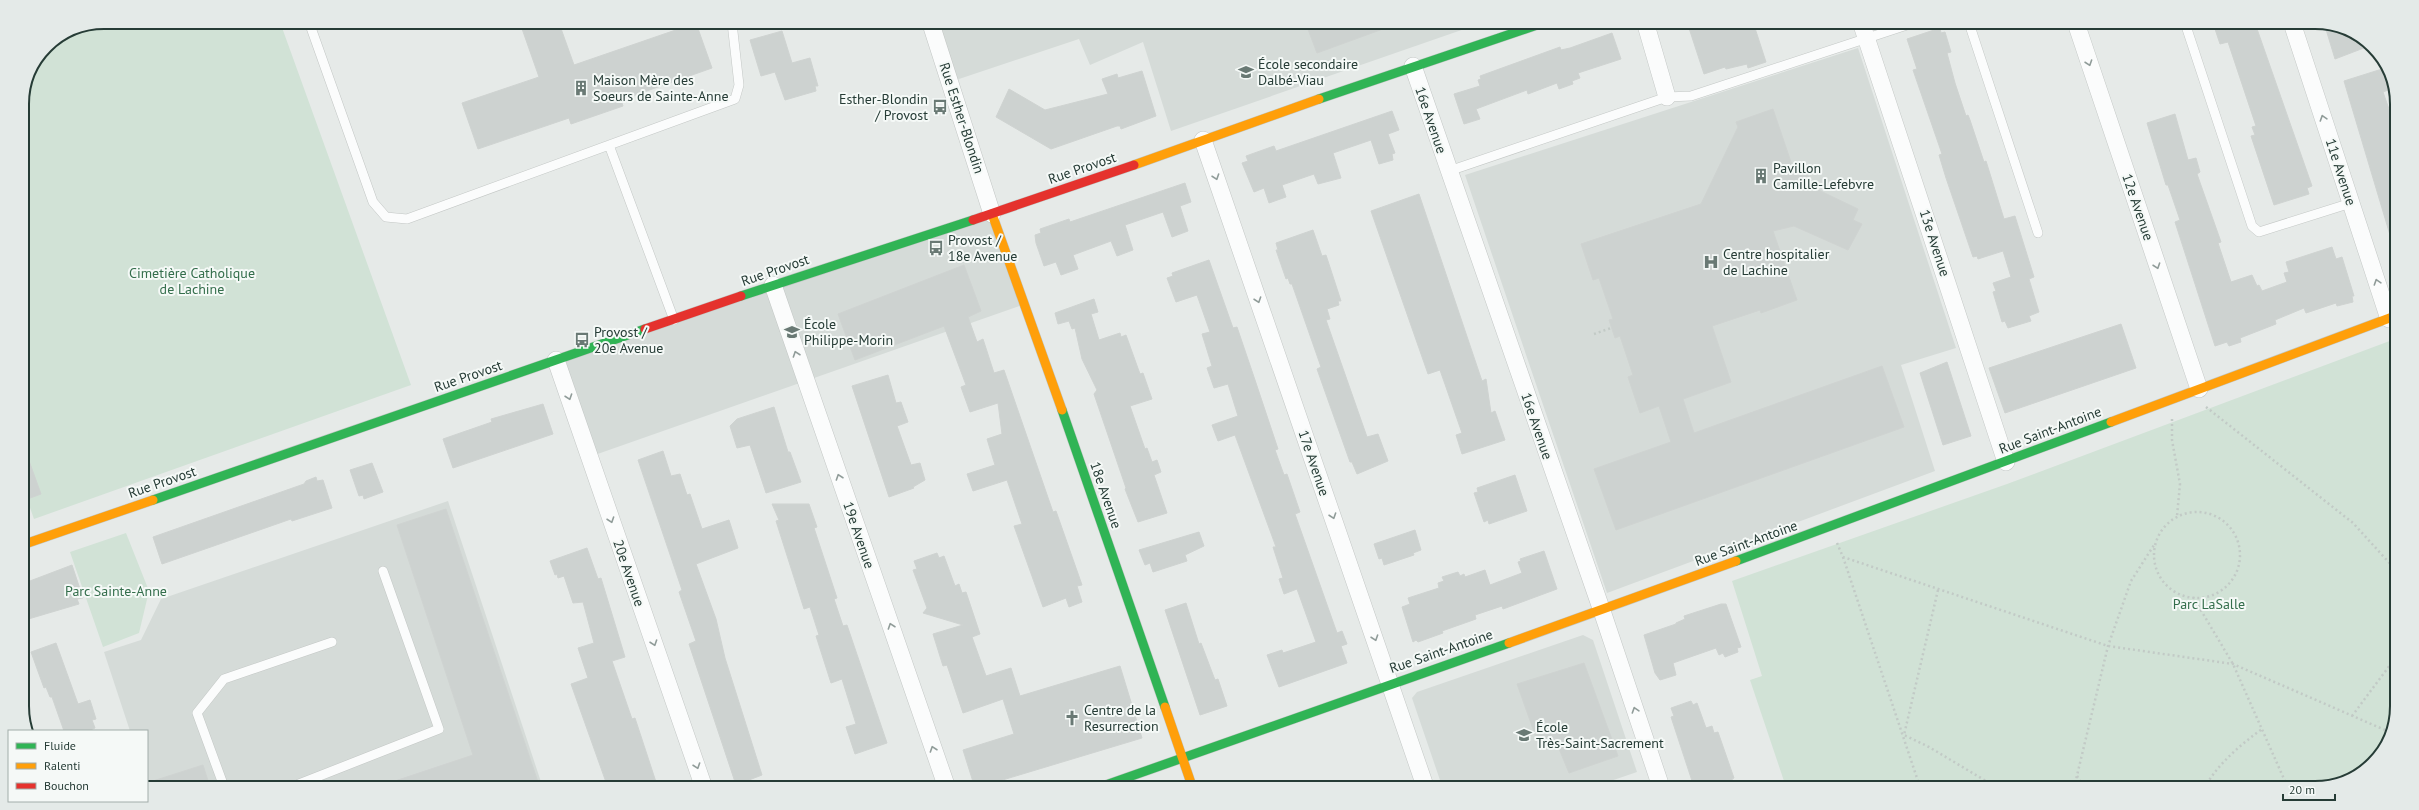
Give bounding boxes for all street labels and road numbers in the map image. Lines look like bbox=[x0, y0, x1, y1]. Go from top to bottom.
street label: Rue Esther-Blondin bbox=[936, 60, 988, 176]
street label: 16e Avenue bbox=[1411, 84, 1451, 156]
street label: 11e Avenue bbox=[2322, 136, 2360, 208]
street label: Rue Provost bbox=[1046, 148, 1119, 188]
street label: 12e Avenue bbox=[2118, 171, 2158, 243]
street label: 13e Avenue bbox=[1916, 207, 1954, 279]
street label: Rue Provost bbox=[739, 250, 812, 290]
street label: Rue Provost bbox=[432, 356, 505, 396]
street label: 16e Avenue bbox=[1517, 390, 1557, 462]
street label: Rue Saint-Antoine bbox=[1996, 402, 2104, 458]
street label: 17e Avenue bbox=[1294, 428, 1334, 498]
street label: 18e Avenue bbox=[1086, 459, 1126, 531]
street label: Rue Provost bbox=[126, 462, 199, 502]
street label: 19e Avenue bbox=[839, 499, 879, 571]
street label: Rue Saint-Antoine bbox=[1692, 516, 1800, 570]
street label: 20e Avenue bbox=[609, 537, 649, 609]
street label: Rue Saint-Antoine bbox=[1387, 625, 1495, 677]

